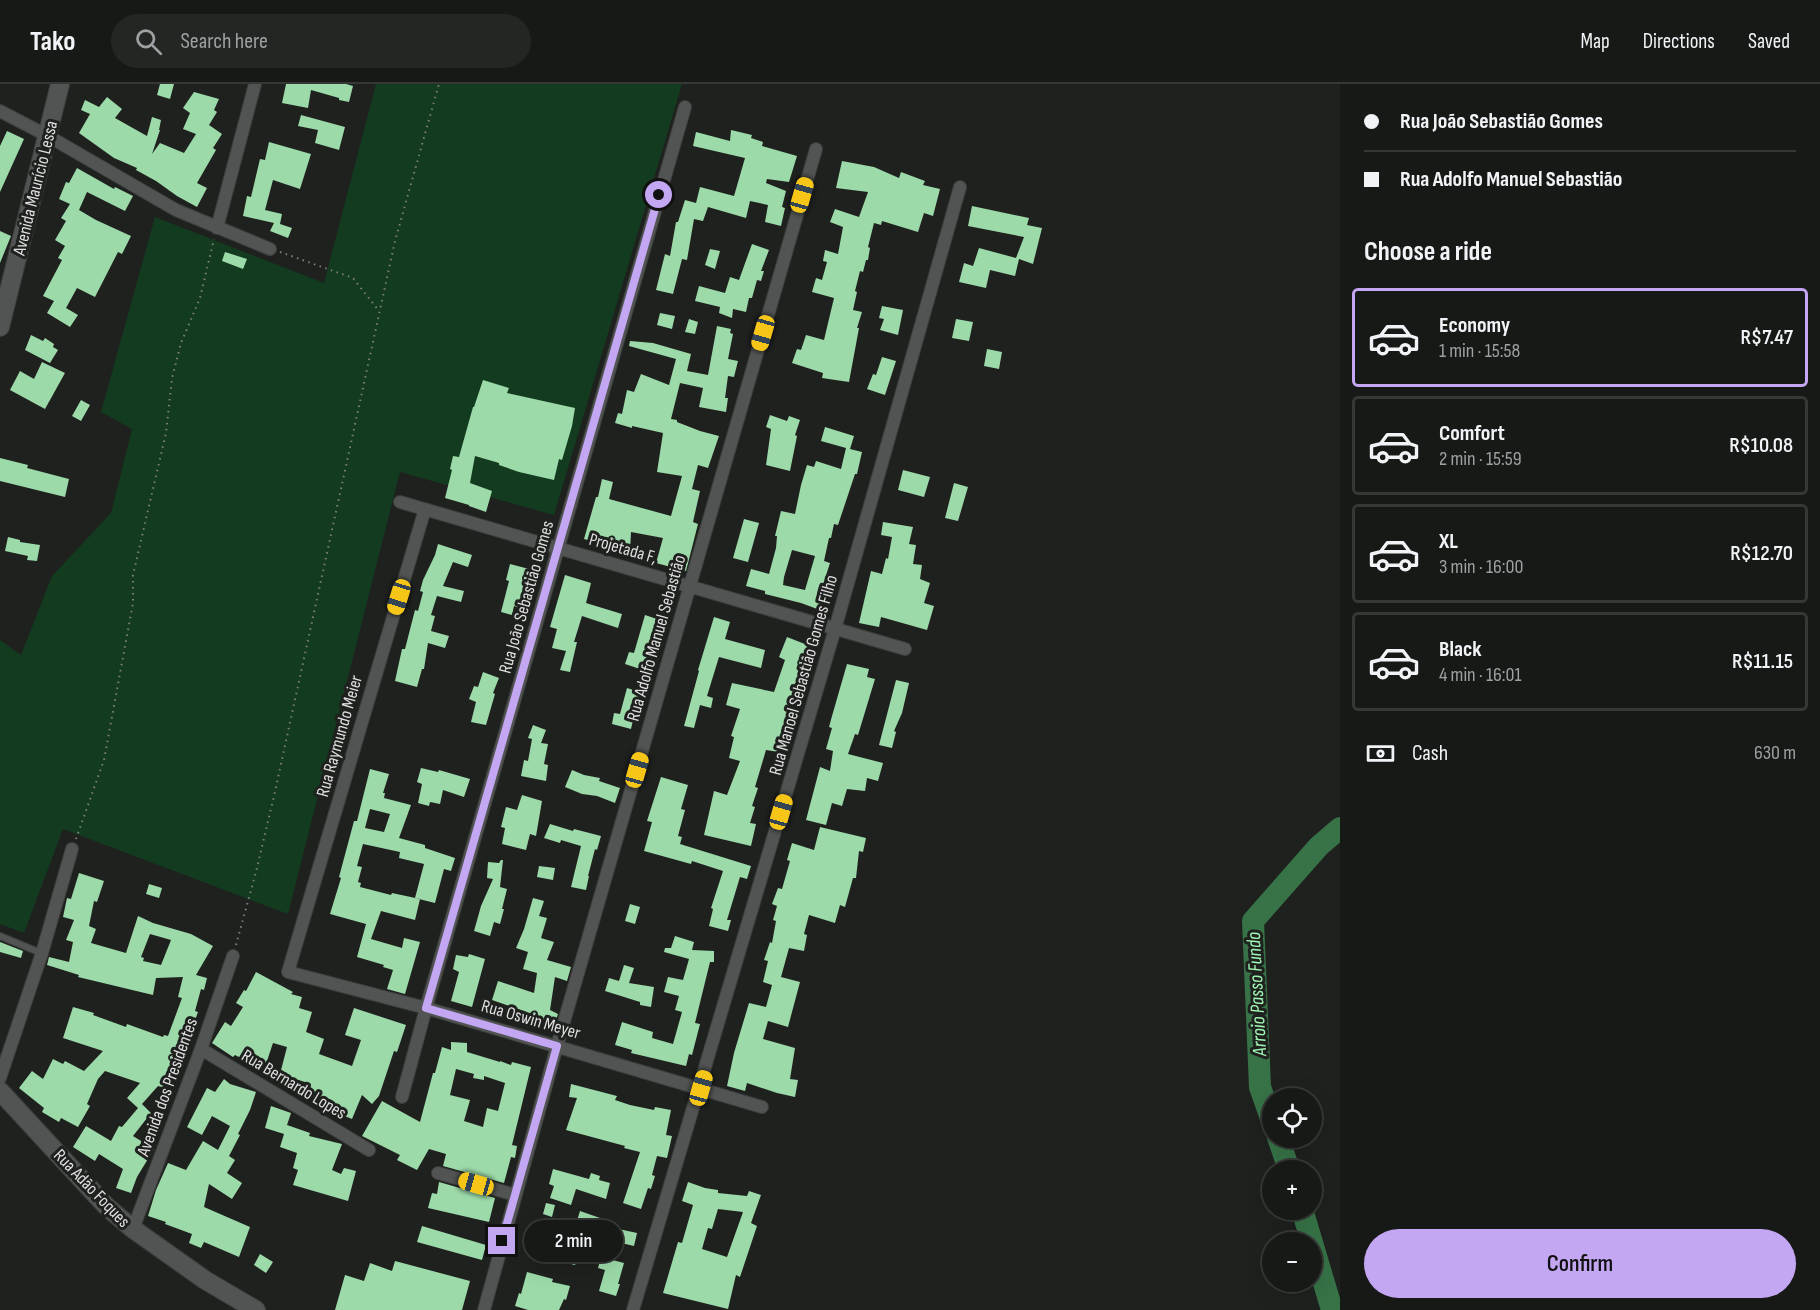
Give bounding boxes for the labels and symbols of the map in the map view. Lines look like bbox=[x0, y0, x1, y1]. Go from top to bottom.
street label: Avenida Maurício Lessa bbox=[8, 119, 62, 258]
car bbox=[788, 175, 816, 215]
route start bbox=[645, 181, 672, 208]
car bbox=[749, 313, 777, 353]
street label: Rua João Sebastião Gomes bbox=[495, 518, 558, 676]
street label: Projetada F, bbox=[587, 529, 659, 568]
street label: Rua Adolfo Manuel Sebastião bbox=[623, 553, 690, 724]
street label: Rua Manoel Sebastião Gomes Filho bbox=[765, 573, 842, 778]
car bbox=[385, 577, 413, 617]
street label: Rua Raymundo Meier bbox=[312, 673, 367, 799]
car bbox=[623, 750, 651, 790]
car bbox=[767, 792, 795, 832]
water label: Arroio Passo Fundo bbox=[1242, 931, 1272, 1058]
street label: Rua Oswin Meyer bbox=[479, 995, 583, 1044]
street label: Avenida dos Presidentes bbox=[132, 1015, 202, 1160]
street label: Rua Bernardo Lopes bbox=[238, 1045, 350, 1124]
car bbox=[687, 1068, 715, 1108]
street label: Rua Adão Foques bbox=[49, 1145, 134, 1232]
car bbox=[456, 1170, 496, 1198]
callout: 2 min bbox=[523, 1220, 622, 1262]
route end bbox=[488, 1227, 515, 1254]

